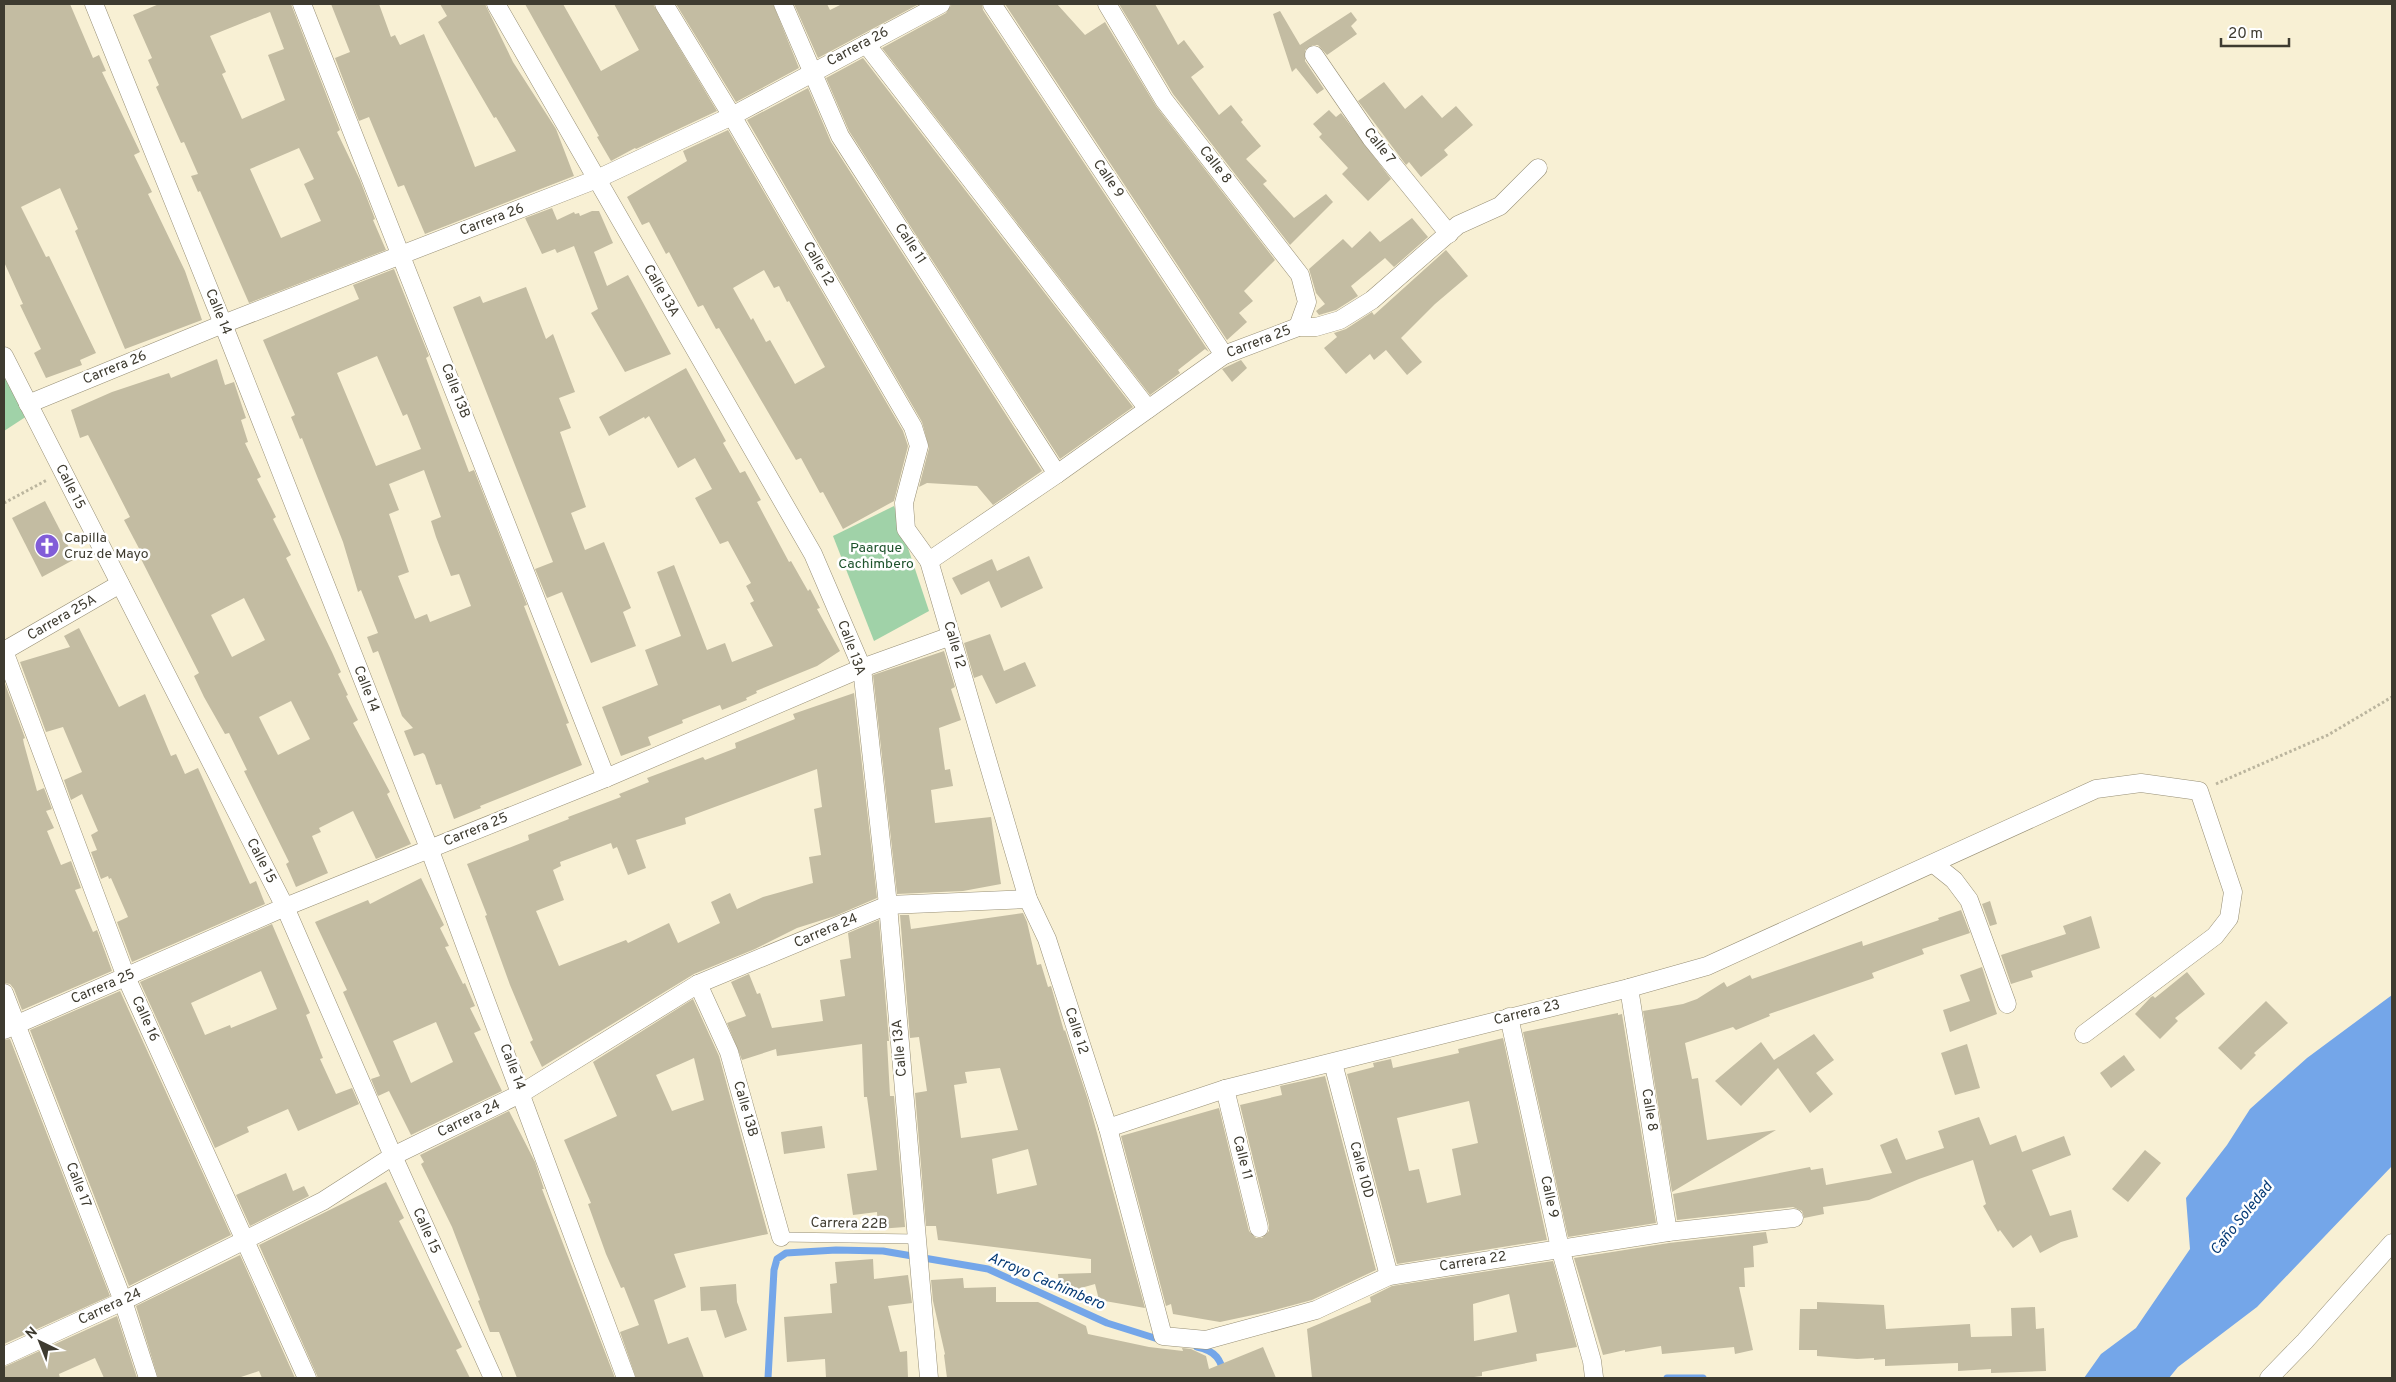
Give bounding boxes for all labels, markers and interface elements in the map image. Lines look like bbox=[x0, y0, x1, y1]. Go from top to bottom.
scale bar bbox=[2221, 15, 2288, 47]
street label: Carrera 26 bbox=[824, 24, 892, 70]
text: 20 m bbox=[2228, 25, 2263, 44]
street label: Calle 7 bbox=[1360, 124, 1398, 168]
street label: Calle 8 bbox=[1195, 143, 1235, 187]
street label: Calle 9 bbox=[1089, 156, 1127, 202]
street label: Carrera 26 bbox=[457, 200, 527, 240]
street label: Calle 11 bbox=[891, 220, 929, 268]
street label: Calle 12 bbox=[799, 239, 837, 289]
street label: Calle 13A bbox=[639, 262, 683, 320]
street label: Calle 14 bbox=[201, 286, 235, 338]
street label: Carrera 25 bbox=[1224, 322, 1294, 362]
street label: Carrera 26 bbox=[81, 347, 149, 389]
street label: Calle 13B bbox=[437, 361, 473, 421]
street label: Calle 15 bbox=[51, 462, 89, 512]
place label: Capilla Cruz de Mayo bbox=[64, 530, 149, 563]
church icon: Capilla Cruz de Mayo bbox=[34, 533, 60, 559]
park label: Paarque Cachimbero bbox=[838, 540, 914, 573]
street label: Carrera 25A bbox=[24, 591, 100, 645]
street label: Calle 13A bbox=[833, 618, 869, 678]
street label: Calle 12 bbox=[939, 619, 969, 671]
street label: Calle 14 bbox=[349, 663, 383, 715]
street label: Carrera 25 bbox=[441, 809, 511, 851]
street label: Calle 15 bbox=[242, 836, 280, 886]
street label: Carrera 24 bbox=[792, 910, 860, 952]
street label: Carrera 25 bbox=[68, 966, 138, 1008]
street label: Calle 16 bbox=[127, 994, 163, 1044]
street label: Carrera 23 bbox=[1492, 997, 1562, 1029]
street label: Calle 12 bbox=[1060, 1005, 1092, 1057]
street label: Calle 13A bbox=[889, 1019, 911, 1077]
street label: Calle 14 bbox=[495, 1041, 529, 1093]
street label: Calle 13B bbox=[729, 1079, 761, 1139]
street label: Calle 8 bbox=[1637, 1087, 1661, 1133]
street label: Carrera 24 bbox=[435, 1097, 503, 1141]
street label: Calle 11 bbox=[1228, 1134, 1256, 1182]
street label: Calle 10D bbox=[1345, 1140, 1377, 1200]
street label: Calle 17 bbox=[62, 1160, 94, 1210]
street label: Calle 9 bbox=[1536, 1174, 1562, 1220]
water label: Caño Soledad bbox=[2207, 1178, 2278, 1259]
street label: Calle 15 bbox=[408, 1205, 444, 1257]
street label: Carrera 22B bbox=[810, 1215, 888, 1233]
street label: Carrera 22 bbox=[1438, 1248, 1508, 1276]
water label: Arroyo Cachimbero bbox=[985, 1249, 1107, 1315]
street label: Carrera 24 bbox=[76, 1285, 144, 1329]
north arrow bbox=[15, 1317, 65, 1367]
text: N bbox=[23, 1324, 42, 1343]

